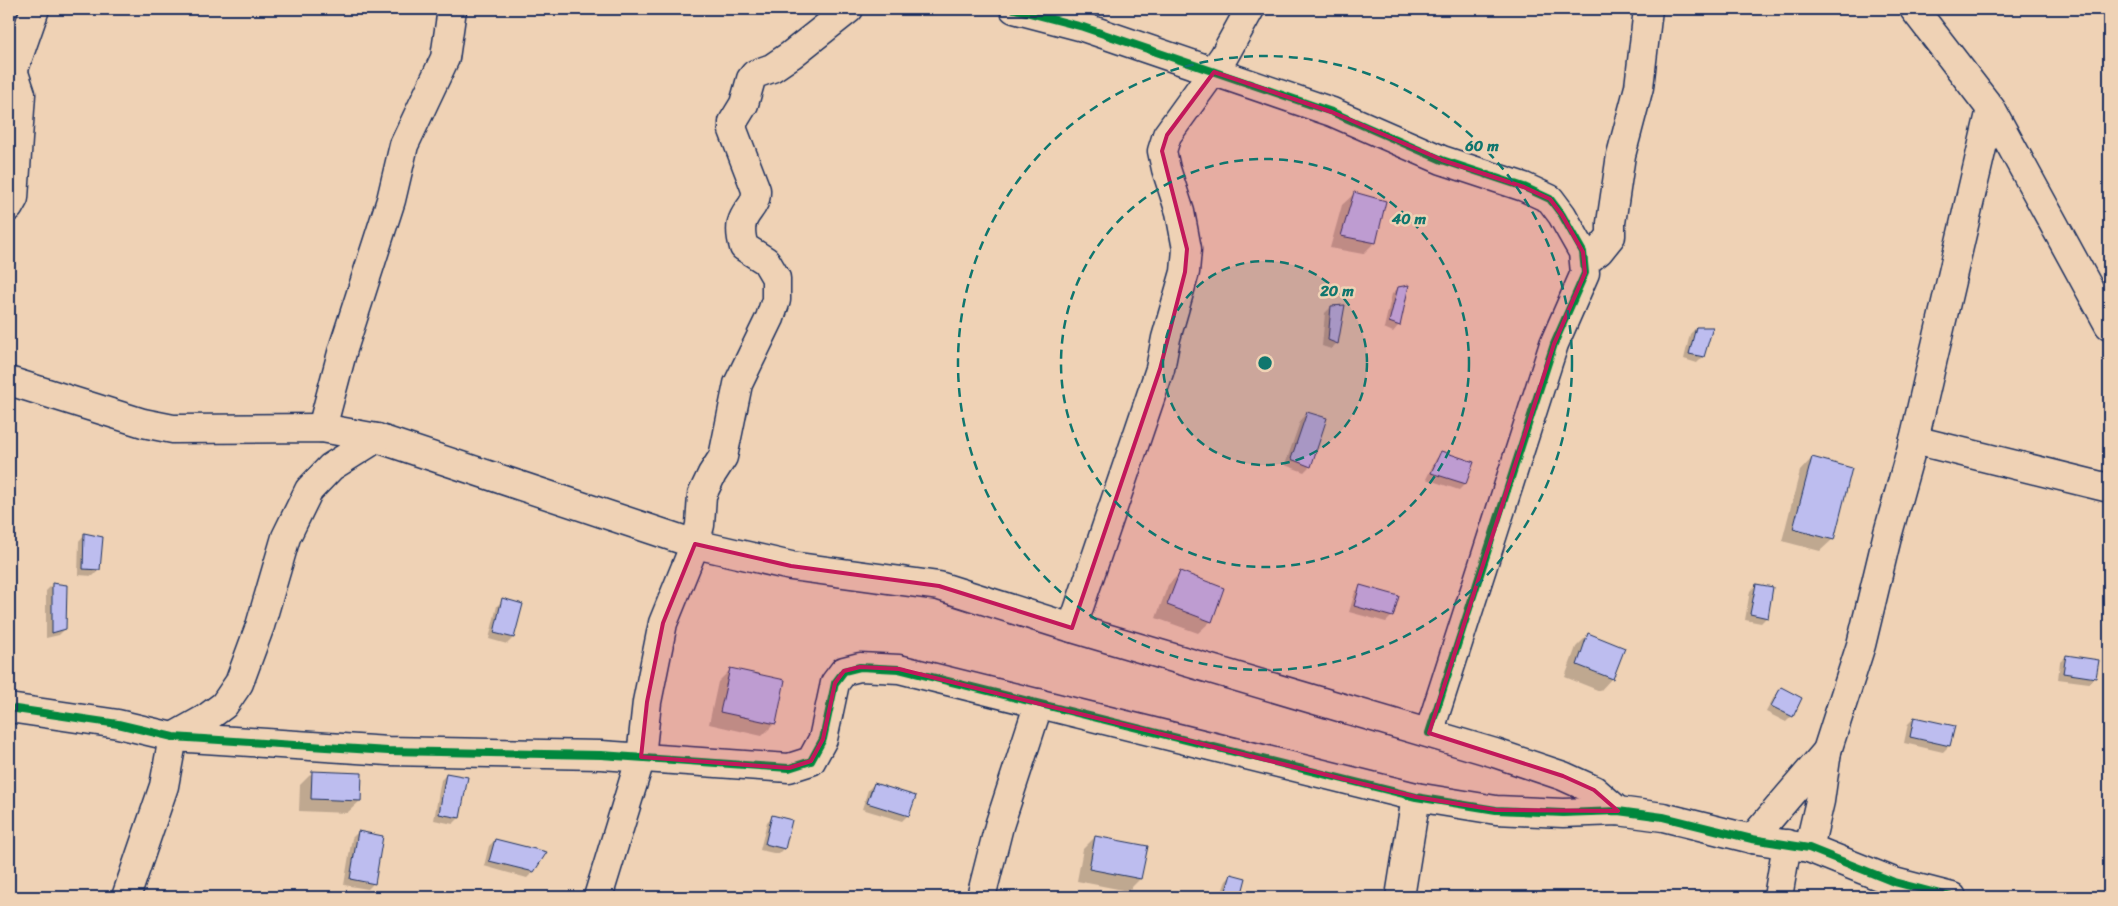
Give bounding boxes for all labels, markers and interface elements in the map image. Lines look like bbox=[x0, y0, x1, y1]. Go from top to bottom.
text: 60 m bbox=[1464, 133, 1499, 159]
text: 40 m bbox=[1391, 206, 1427, 232]
text: 20 m bbox=[1319, 278, 1354, 304]
centre of rings bbox=[1256, 354, 1274, 372]

